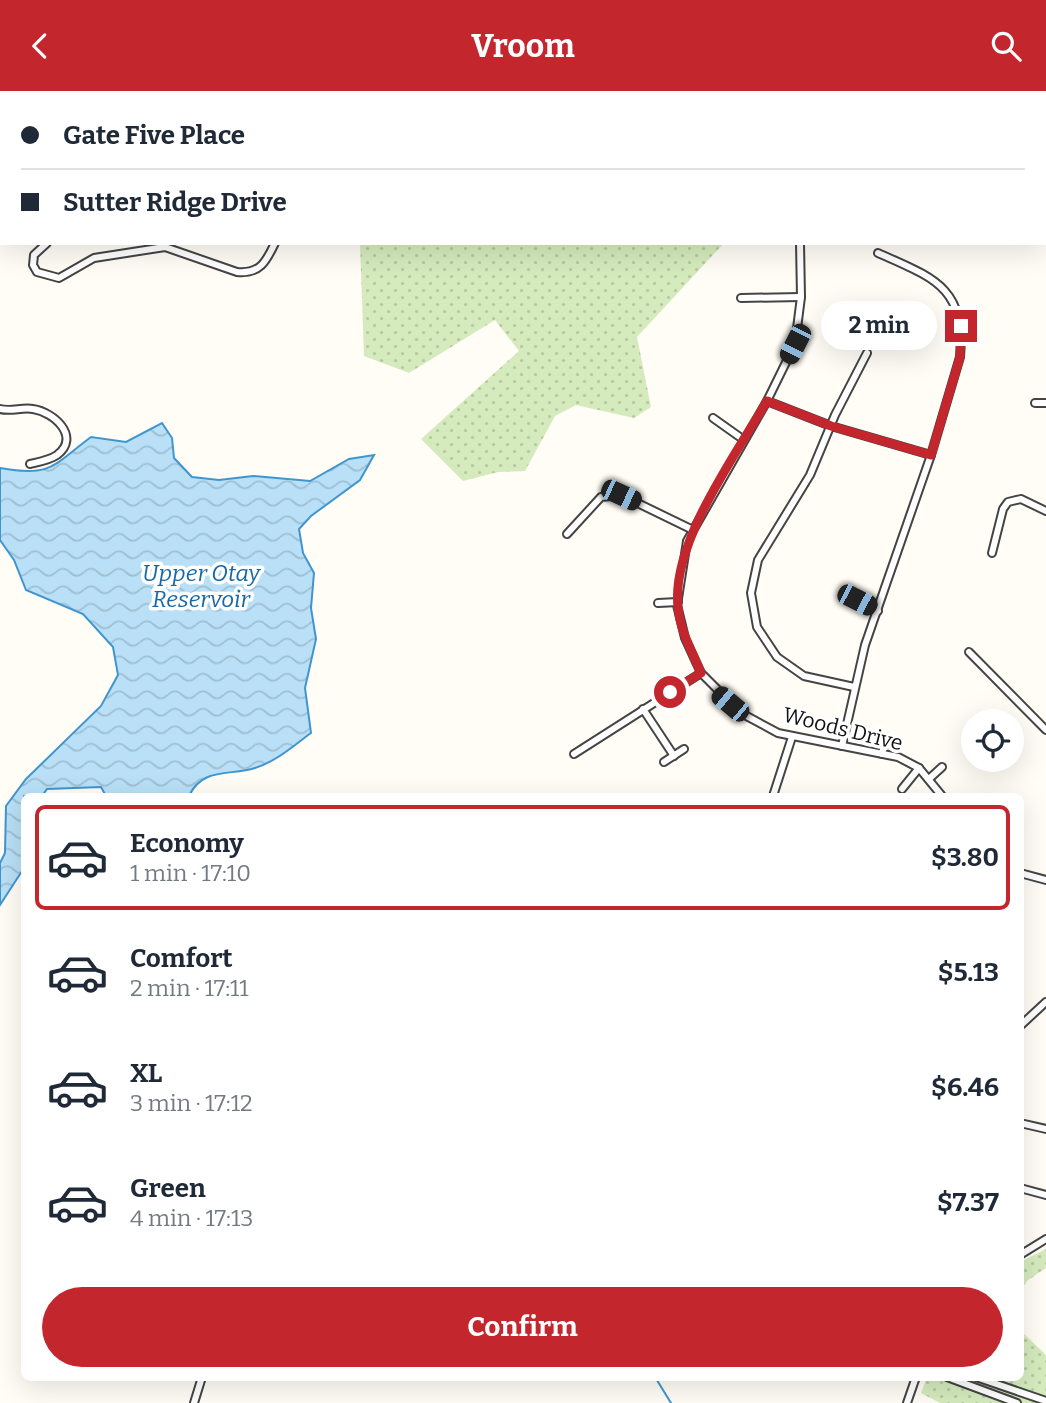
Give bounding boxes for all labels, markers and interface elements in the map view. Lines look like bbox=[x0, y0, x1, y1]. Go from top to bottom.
icon: back bbox=[21, 27, 59, 65]
text: Vroom bbox=[471, 27, 575, 65]
icon: search bbox=[987, 27, 1025, 65]
text: Gate Five Place bbox=[63, 120, 245, 151]
text: Sutter Ridge Drive bbox=[63, 187, 287, 218]
callout: 2 min bbox=[821, 301, 936, 351]
route end bbox=[945, 310, 977, 342]
text: 2 min bbox=[848, 311, 910, 339]
car bbox=[777, 321, 814, 367]
car bbox=[598, 477, 645, 513]
water label: Upper Otay Reservoir bbox=[142, 559, 261, 613]
car bbox=[834, 581, 881, 619]
route start bbox=[654, 676, 686, 708]
car bbox=[708, 682, 753, 726]
street label: Woods Drive bbox=[780, 702, 906, 756]
map controls bbox=[961, 709, 1024, 772]
button: locate bbox=[961, 709, 1024, 772]
icon: car bbox=[46, 826, 109, 889]
text: Economy bbox=[130, 828, 244, 859]
text: $3.80 bbox=[931, 842, 999, 873]
text: 1 min · 17:10 bbox=[130, 859, 251, 887]
icon: car bbox=[46, 941, 109, 1004]
text: Comfort bbox=[130, 943, 233, 974]
text: $5.13 bbox=[938, 957, 999, 988]
text: 2 min · 17:11 bbox=[130, 974, 249, 1002]
icon: car bbox=[46, 1056, 109, 1119]
text: XL bbox=[130, 1058, 162, 1089]
text: $6.46 bbox=[931, 1072, 999, 1103]
text: 3 min · 17:12 bbox=[130, 1089, 252, 1117]
icon: car bbox=[46, 1171, 109, 1234]
text: Green bbox=[130, 1173, 206, 1204]
text: $7.37 bbox=[937, 1187, 999, 1218]
text: 4 min · 17:13 bbox=[130, 1204, 253, 1232]
button: Confirm bbox=[42, 1287, 1003, 1367]

